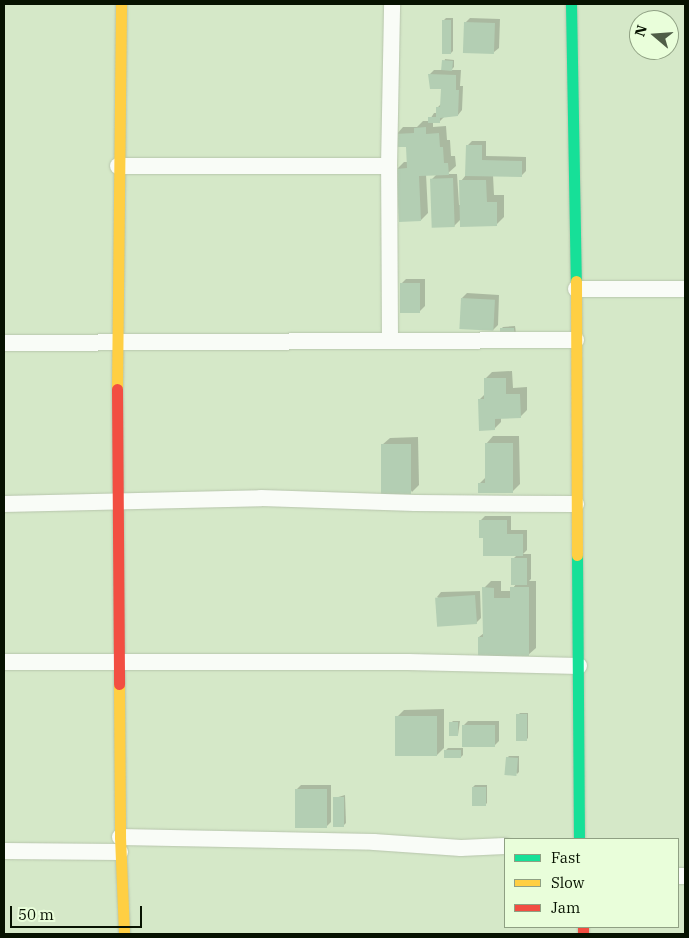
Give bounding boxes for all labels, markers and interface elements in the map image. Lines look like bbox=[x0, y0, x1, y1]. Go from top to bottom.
north arrow bbox=[629, 10, 679, 60]
text: N bbox=[630, 23, 651, 39]
legend bbox=[504, 838, 679, 928]
text: Fast bbox=[551, 848, 581, 867]
text: Slow bbox=[551, 873, 584, 892]
scale bar bbox=[12, 896, 145, 928]
text: Jam bbox=[551, 898, 580, 917]
text: 50 m bbox=[18, 905, 54, 924]

